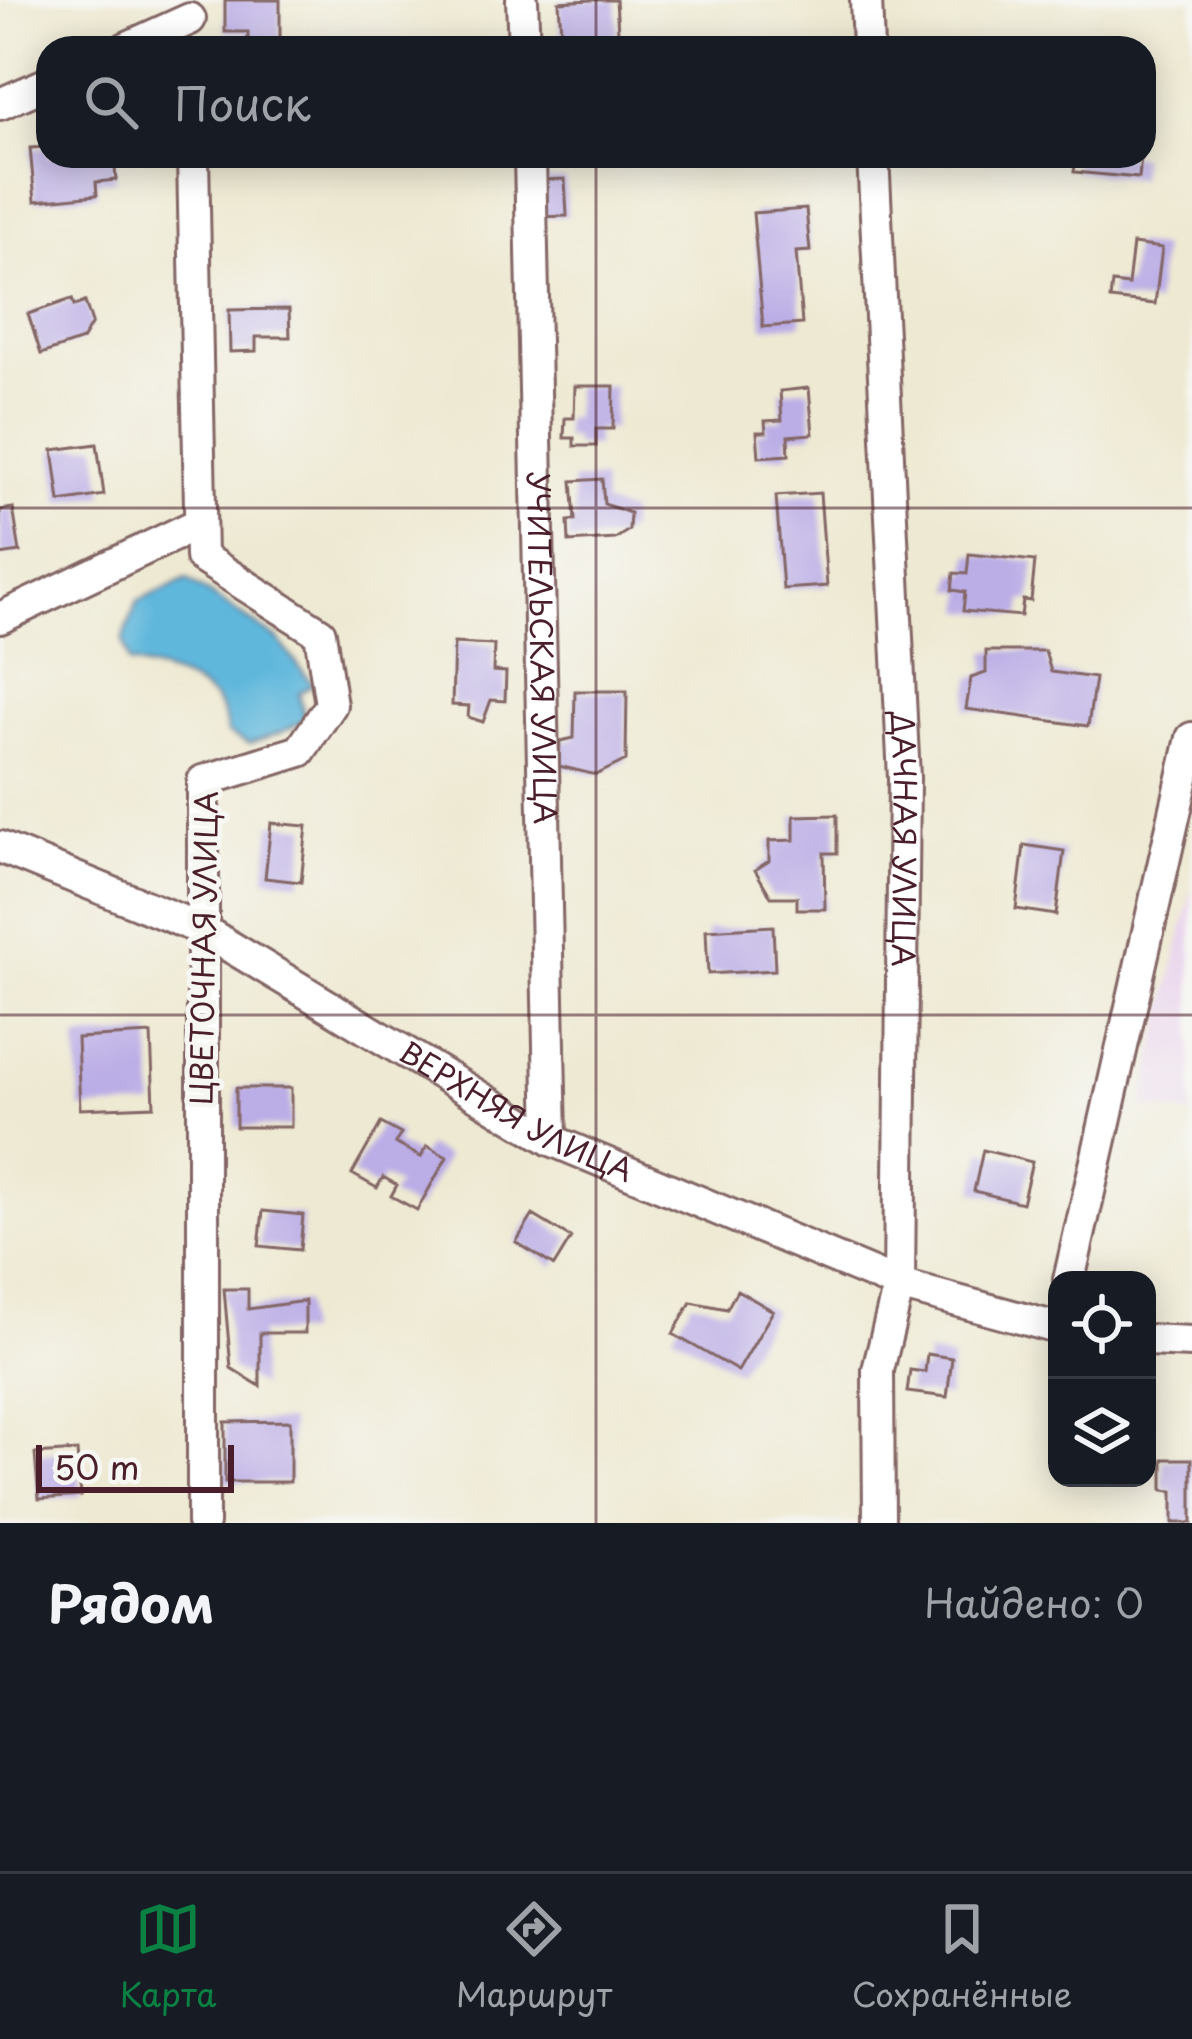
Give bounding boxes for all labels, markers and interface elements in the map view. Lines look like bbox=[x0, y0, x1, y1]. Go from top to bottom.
search box bbox=[36, 36, 1156, 168]
text: Поиск bbox=[174, 68, 311, 136]
icon: search bbox=[78, 69, 144, 135]
street label: УЧИТЕЛЬСКАЯ УЛИЦА bbox=[517, 471, 569, 825]
street label: ДАЧНАЯ УЛИЦА bbox=[881, 710, 929, 967]
street label: ЦВЕТОЧНАЯ УЛИЦА bbox=[177, 790, 228, 1105]
street label: ВЕРХНЯЯ УЛИЦА bbox=[391, 1029, 641, 1192]
map controls bbox=[1048, 1271, 1156, 1487]
button: locate bbox=[1048, 1271, 1156, 1379]
button: layers bbox=[1048, 1379, 1156, 1487]
scale bar bbox=[36, 1439, 234, 1492]
text: 50 m bbox=[54, 1441, 140, 1491]
text: Рядом bbox=[48, 1563, 214, 1640]
text: Найдено: 0 bbox=[924, 1572, 1144, 1631]
tab: Карта bbox=[120, 1896, 217, 2018]
tab: Маршрут bbox=[456, 1896, 612, 2018]
tab: Сохранённые bbox=[852, 1896, 1072, 2018]

